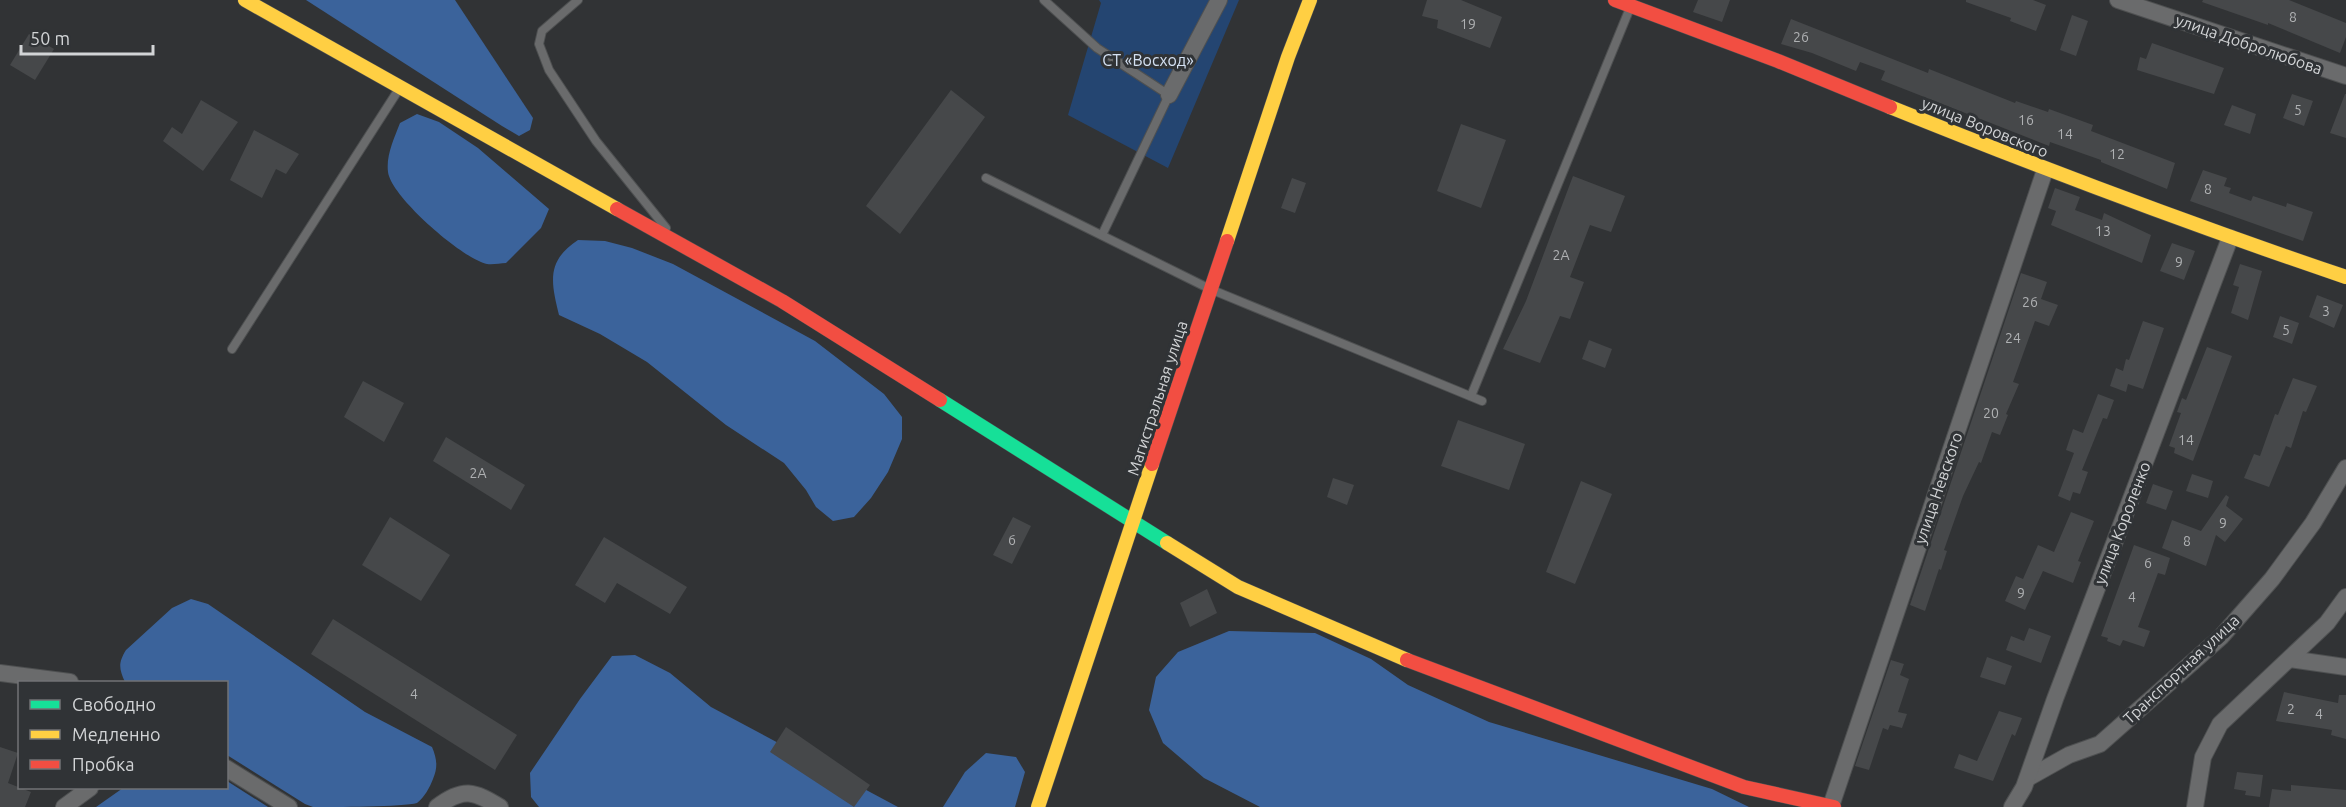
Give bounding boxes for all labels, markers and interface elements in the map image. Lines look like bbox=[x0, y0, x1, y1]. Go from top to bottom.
house number: 8 bbox=[2289, 9, 2297, 25]
street label: улица Добролюбова bbox=[2173, 10, 2325, 78]
house number: 19 bbox=[1460, 16, 1476, 32]
scale bar bbox=[21, 18, 153, 56]
text: 50 m bbox=[30, 28, 70, 48]
house number: 26 bbox=[1793, 29, 1809, 45]
park label: СТ «Восход» bbox=[1102, 51, 1194, 69]
street label: улица Воровского bbox=[1919, 93, 2051, 161]
house number: 5 bbox=[2294, 102, 2302, 118]
house number: 16 bbox=[2018, 112, 2034, 128]
house number: 14 bbox=[2057, 126, 2073, 142]
house number: 12 bbox=[2109, 146, 2125, 162]
house number: 8 bbox=[2204, 181, 2212, 197]
house number: 13 bbox=[2095, 223, 2111, 239]
house number: 2А bbox=[1553, 247, 1570, 263]
house number: 9 bbox=[2175, 254, 2183, 270]
house number: 26 bbox=[2022, 294, 2038, 310]
house number: 3 bbox=[2322, 303, 2330, 319]
street label: Магистральная улица bbox=[1123, 318, 1191, 478]
house number: 5 bbox=[2282, 322, 2290, 338]
house number: 24 bbox=[2005, 330, 2021, 346]
house number: 20 bbox=[1983, 405, 1999, 421]
street label: улица Невского bbox=[1910, 430, 1966, 546]
house number: 14 bbox=[2178, 432, 2194, 448]
street label: улица Короленко bbox=[2090, 459, 2154, 587]
house number: 2А bbox=[470, 465, 487, 481]
house number: 9 bbox=[2219, 515, 2227, 531]
house number: 6 bbox=[1008, 532, 1016, 548]
house number: 8 bbox=[2183, 533, 2191, 549]
house number: 6 bbox=[2144, 555, 2152, 571]
house number: 9 bbox=[2017, 585, 2025, 601]
house number: 4 bbox=[2128, 589, 2136, 605]
street label: Транспортная улица bbox=[2119, 611, 2243, 727]
legend bbox=[18, 681, 228, 789]
house number: 4 bbox=[410, 686, 418, 702]
text: Свободно bbox=[72, 694, 156, 714]
house number: 2 bbox=[2287, 701, 2295, 717]
house number: 4 bbox=[2315, 706, 2323, 722]
text: Медленно bbox=[72, 724, 161, 744]
text: Пробка bbox=[72, 754, 135, 774]

